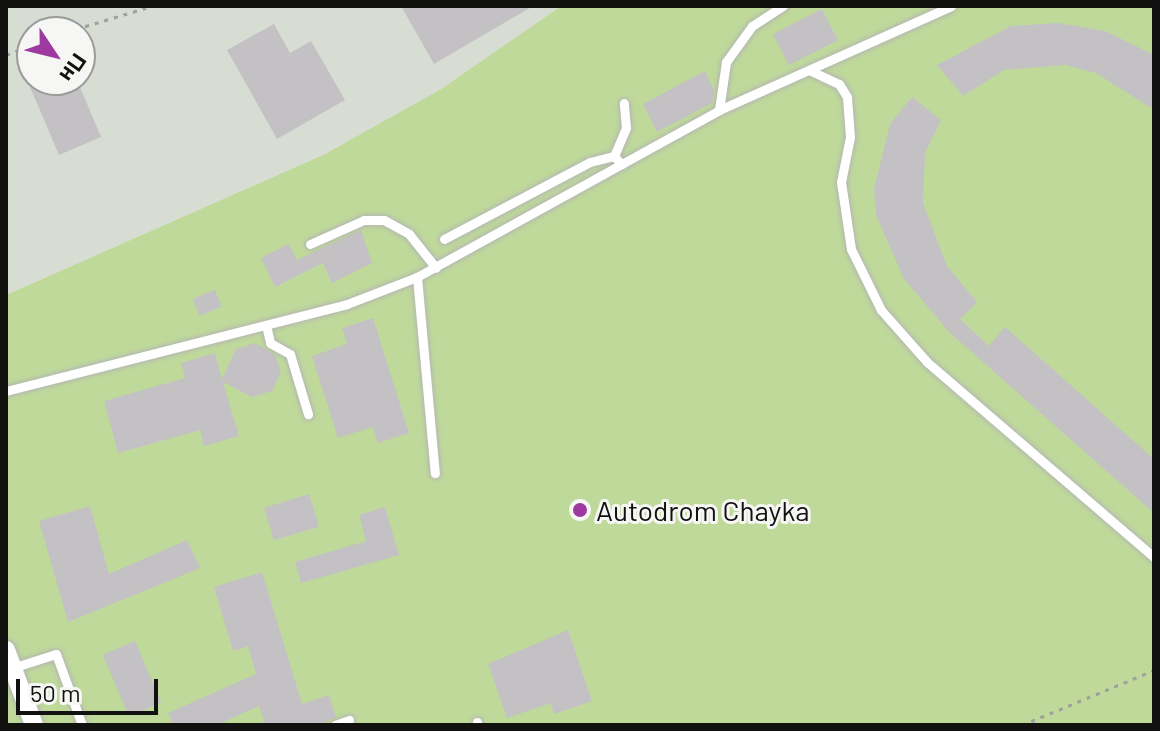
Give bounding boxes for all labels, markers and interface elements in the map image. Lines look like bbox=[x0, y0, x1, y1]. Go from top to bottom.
north arrow bbox=[16, 16, 96, 96]
text: Пн bbox=[55, 49, 93, 88]
place label: Autodrom Chayka bbox=[596, 493, 810, 527]
marker: Autodrom Chayka bbox=[571, 501, 589, 519]
scale bar bbox=[20, 663, 162, 713]
text: 50 m bbox=[30, 678, 81, 707]

